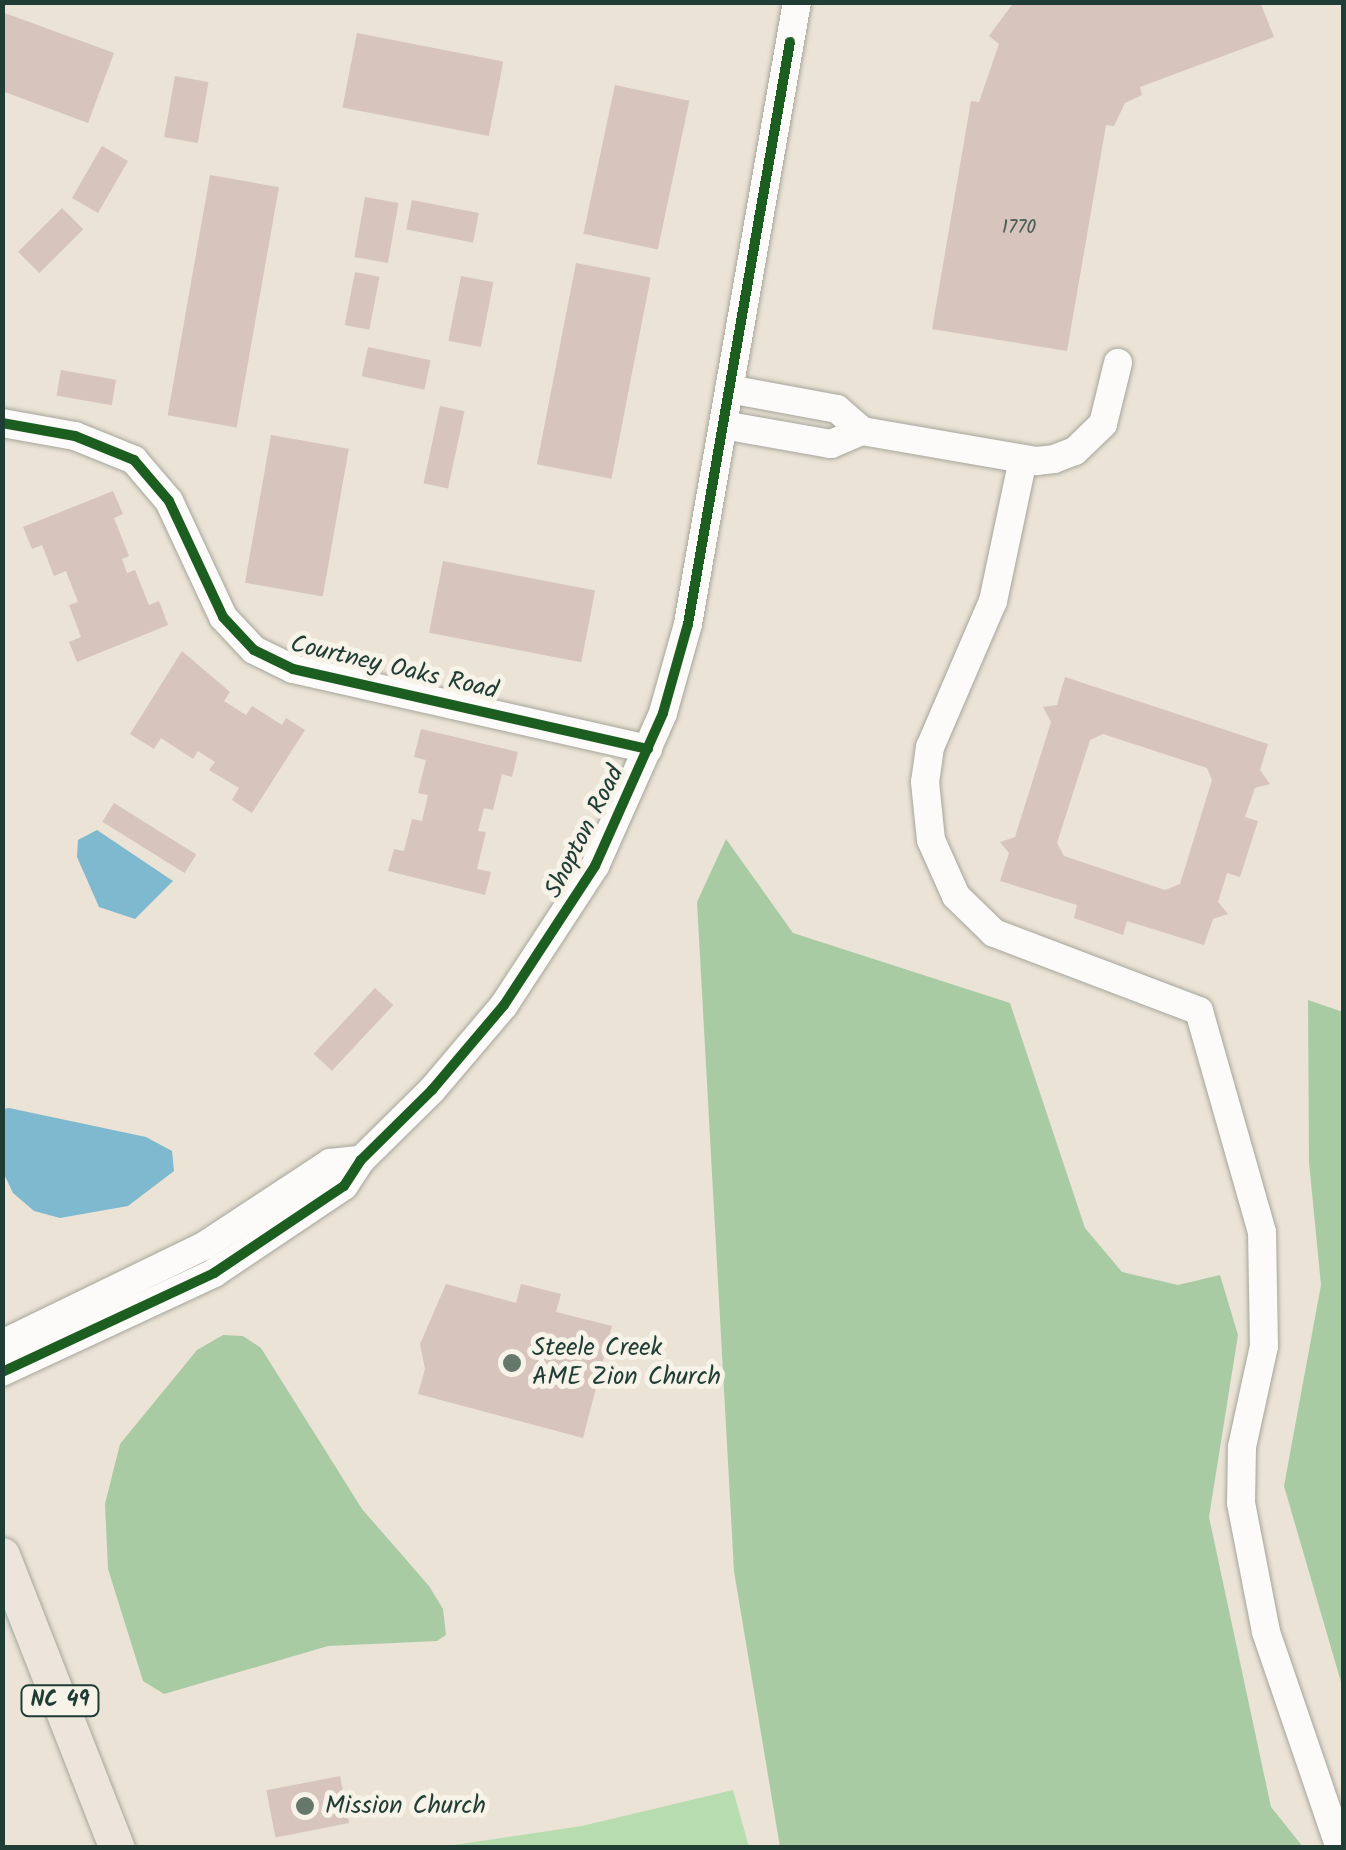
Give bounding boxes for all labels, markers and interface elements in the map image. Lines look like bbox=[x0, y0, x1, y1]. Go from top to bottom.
house number: 1770 bbox=[1002, 216, 1036, 240]
street label: Courtney Oaks Road bbox=[287, 630, 501, 706]
street label: Shopton Road bbox=[539, 761, 631, 903]
place label: Steele Creek AME Zion Church bbox=[532, 1334, 721, 1393]
marker: Steele Creek AME Zion Church bbox=[501, 1352, 523, 1374]
road number: NC 49 bbox=[20, 1684, 100, 1718]
place label: Mission Church bbox=[325, 1791, 486, 1821]
marker: Mission Church bbox=[294, 1795, 316, 1817]

